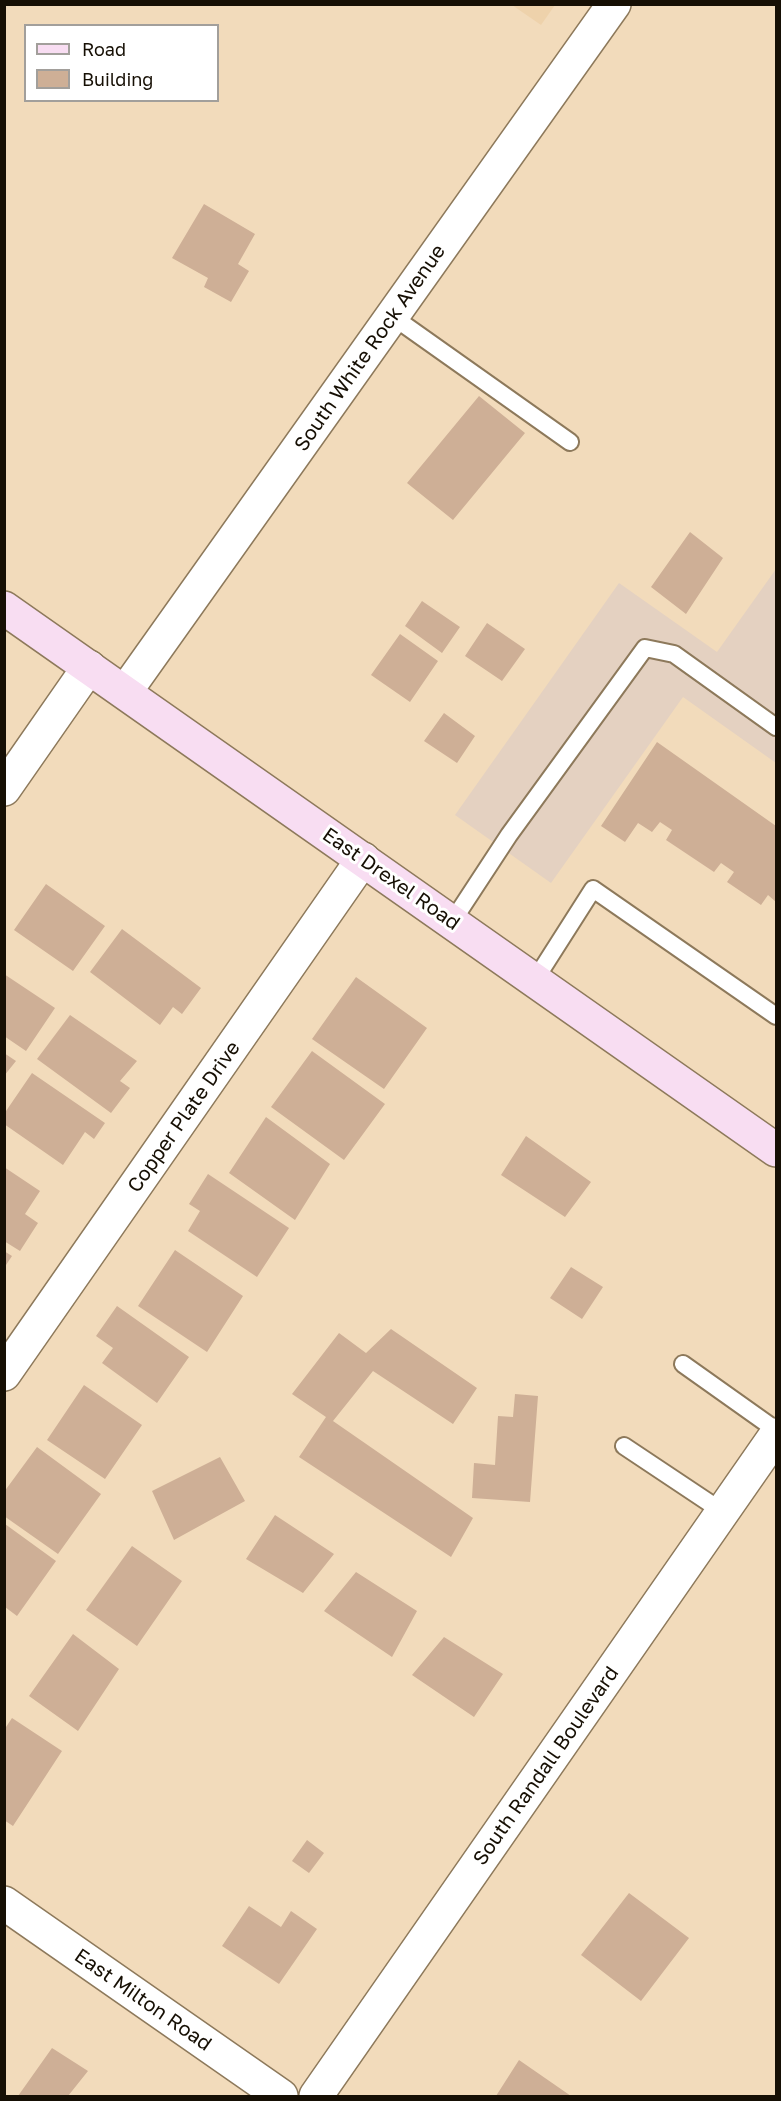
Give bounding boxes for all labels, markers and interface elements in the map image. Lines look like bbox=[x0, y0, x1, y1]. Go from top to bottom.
legend bbox=[24, 24, 219, 102]
text: Road bbox=[82, 38, 126, 60]
text: Building bbox=[82, 68, 153, 90]
street label: South White Rock Avenue bbox=[289, 240, 451, 456]
street label: East Drexel Road bbox=[318, 823, 464, 935]
street label: Copper Plate Drive bbox=[123, 1037, 245, 1197]
street label: South Randall Boulevard bbox=[468, 1662, 624, 1870]
street label: East Milton Road bbox=[70, 1944, 216, 2056]

